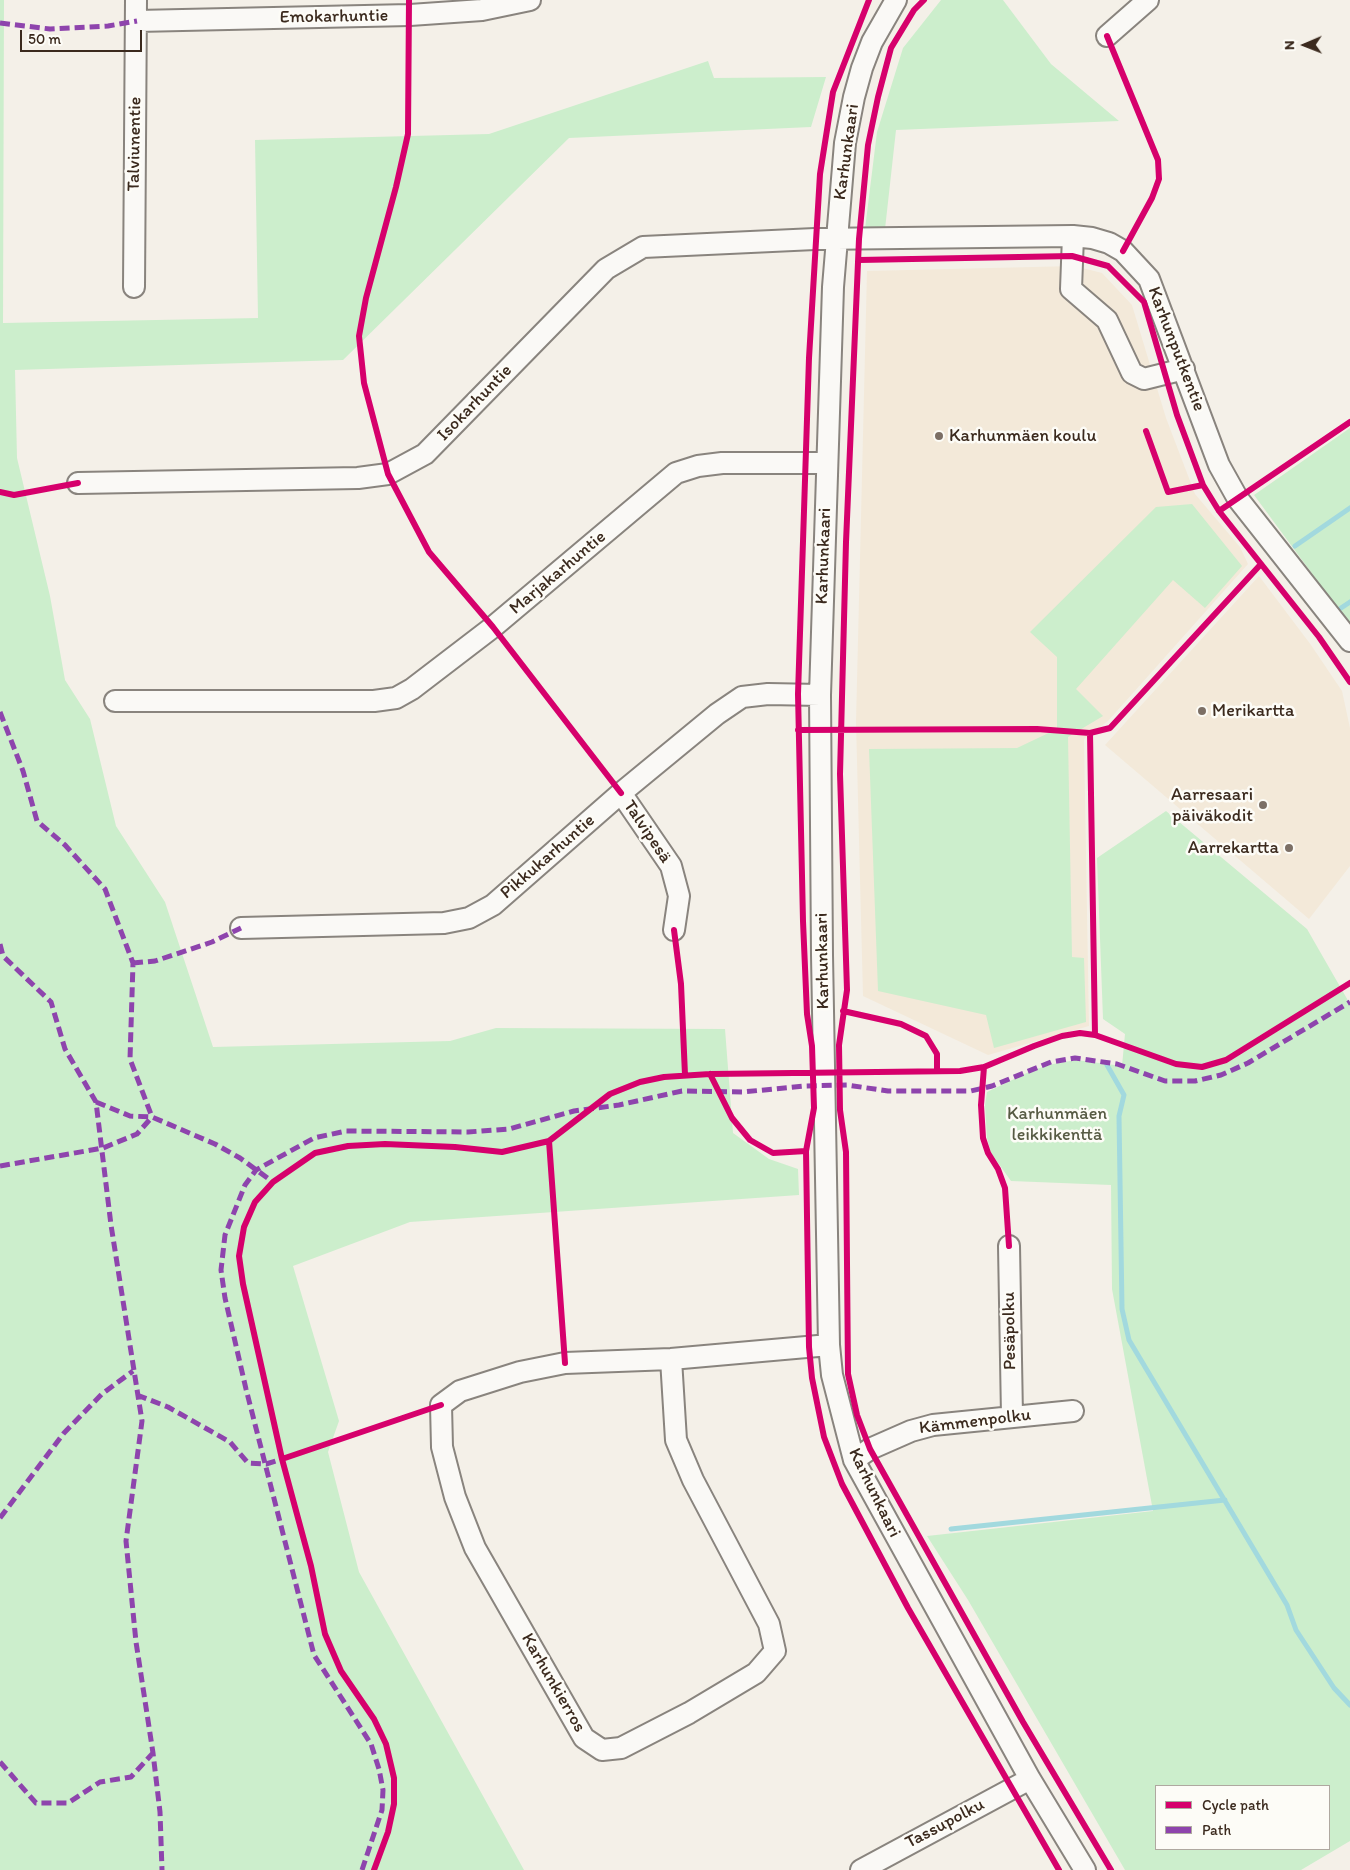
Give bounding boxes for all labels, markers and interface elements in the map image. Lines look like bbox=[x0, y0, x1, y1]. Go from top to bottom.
street label: Emokarhuntie bbox=[280, 5, 388, 29]
scale bar bbox=[22, 20, 145, 52]
north arrow bbox=[1280, 20, 1330, 70]
text: 50 m bbox=[28, 30, 61, 48]
text: N bbox=[1281, 40, 1298, 50]
street label: Talviunentie bbox=[123, 96, 147, 192]
street label: Karhunkaari bbox=[830, 103, 864, 201]
street label: Karhunputkentie bbox=[1142, 284, 1210, 414]
street label: Isokarhuntie bbox=[433, 360, 517, 446]
place label: Karhunmäen koulu bbox=[949, 425, 1096, 447]
marker: Karhunmäen koulu bbox=[933, 430, 945, 442]
street label: Karhunkaari bbox=[812, 507, 836, 605]
street label: Marjakarhuntie bbox=[505, 526, 611, 620]
place label: Merikartta bbox=[1212, 700, 1294, 722]
marker: Merikartta bbox=[1196, 705, 1208, 717]
place label: Aarresaari päiväkodit bbox=[1171, 784, 1253, 826]
street label: Talvipesä bbox=[618, 796, 676, 868]
marker: Aarresaari päiväkodit bbox=[1257, 799, 1269, 811]
street label: Pikkukarhuntie bbox=[496, 810, 600, 904]
place label: Aarrekartta bbox=[1188, 837, 1279, 859]
marker: Aarrekartta bbox=[1283, 842, 1295, 854]
street label: Karhunkaari bbox=[811, 912, 835, 1010]
park label: Karhunmäen leikkikenttä bbox=[1007, 1103, 1107, 1146]
street label: Pesäpolku bbox=[999, 1292, 1021, 1370]
street label: Kämmenpolku bbox=[918, 1404, 1032, 1440]
street label: Karhunkaari bbox=[843, 1445, 905, 1541]
street label: Karhunkierros bbox=[516, 1630, 590, 1736]
legend bbox=[1155, 1785, 1330, 1850]
street label: Tassupolku bbox=[902, 1794, 988, 1854]
text: Cycle path bbox=[1202, 1796, 1269, 1814]
text: Path bbox=[1202, 1821, 1231, 1839]

